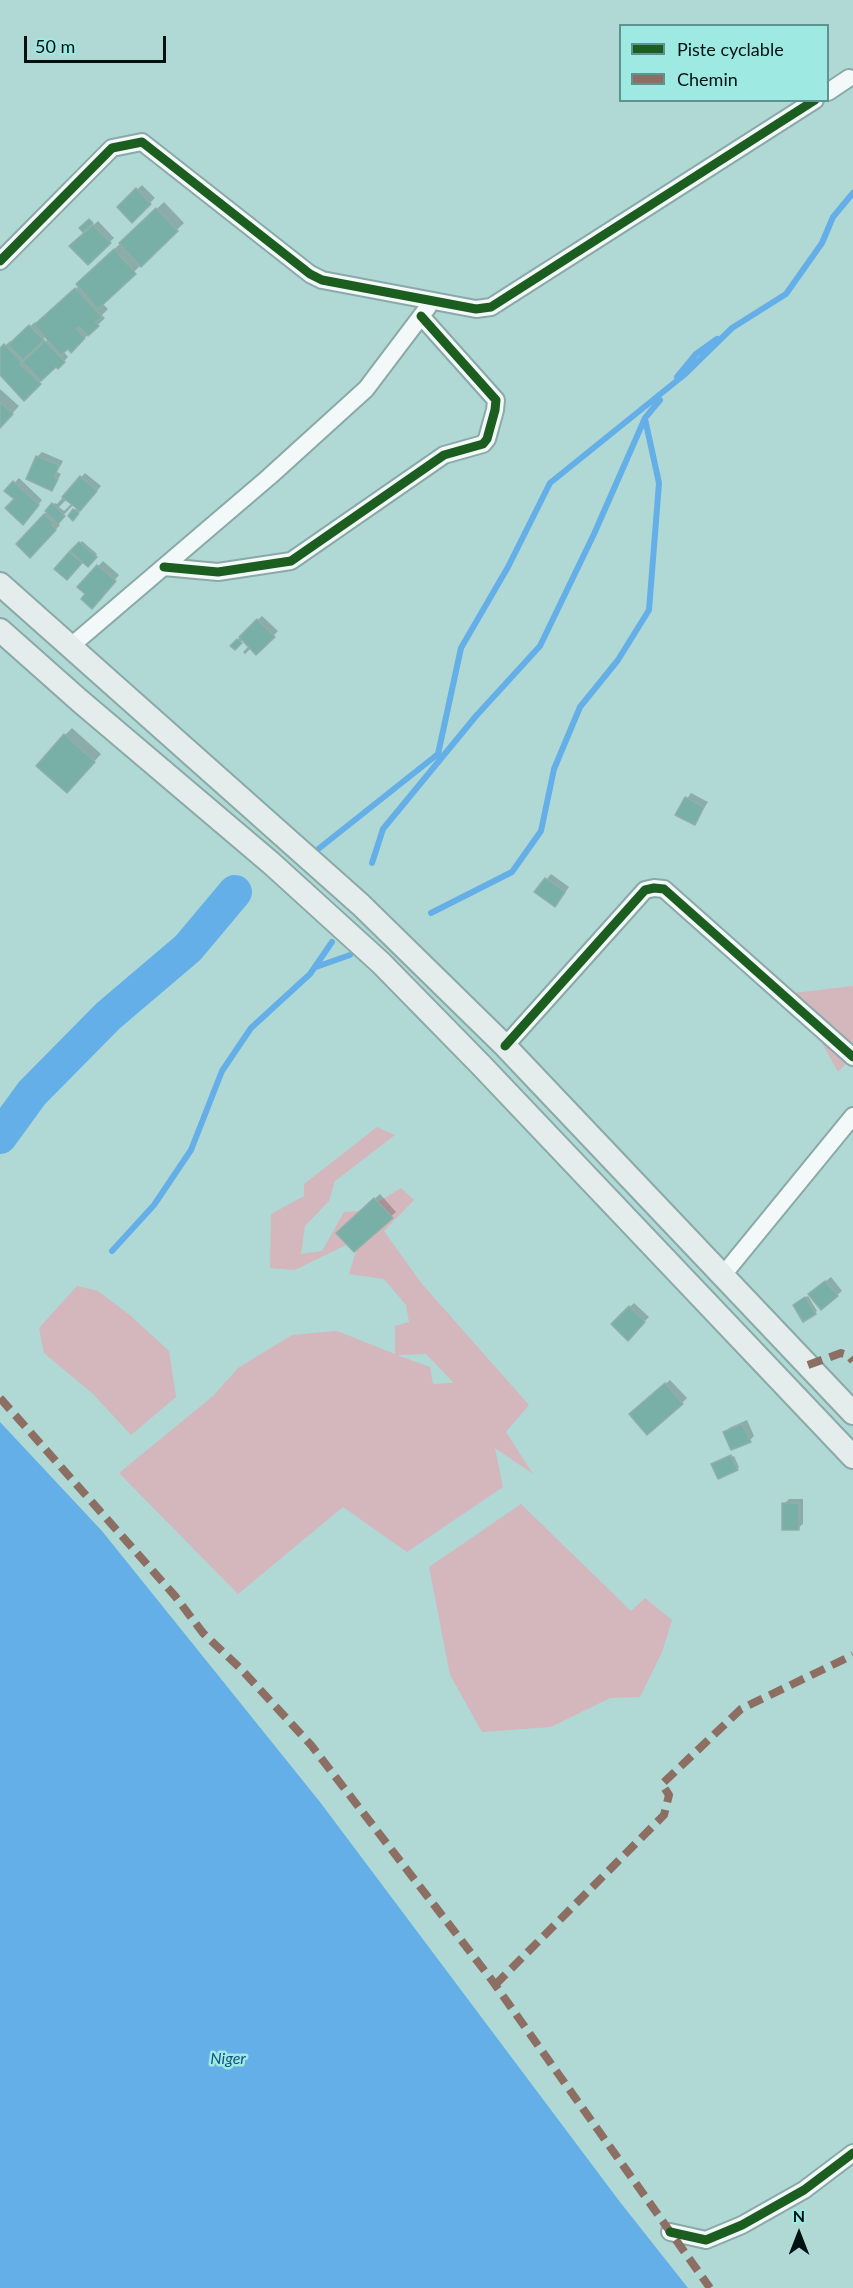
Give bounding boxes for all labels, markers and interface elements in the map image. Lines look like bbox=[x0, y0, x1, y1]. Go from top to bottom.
scale bar bbox=[27, 24, 170, 62]
legend bbox=[619, 24, 829, 102]
text: 50 m bbox=[35, 35, 75, 57]
text: Piste cyclable bbox=[677, 38, 784, 60]
text: Chemin bbox=[677, 68, 738, 90]
water label: Niger bbox=[210, 2049, 246, 2069]
north arrow bbox=[769, 2204, 829, 2264]
text: N bbox=[793, 2206, 805, 2225]

